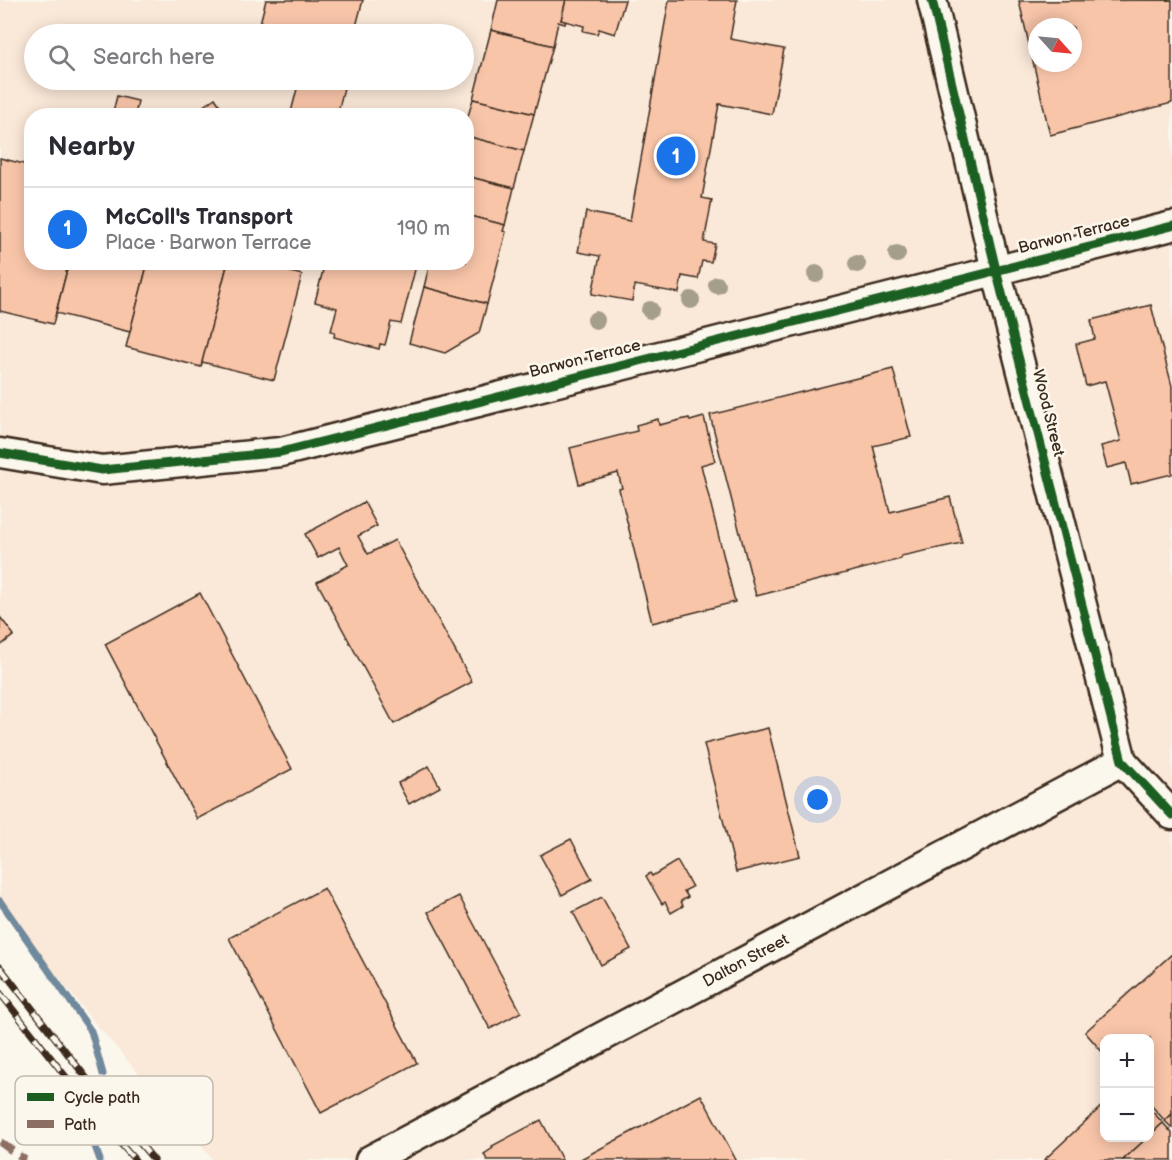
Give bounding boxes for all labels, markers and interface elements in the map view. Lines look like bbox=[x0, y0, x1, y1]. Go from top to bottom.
north arrow bbox=[1028, 18, 1082, 72]
search box bbox=[24, 24, 474, 90]
icon: search bbox=[45, 41, 78, 74]
text: Search here bbox=[93, 44, 215, 71]
text: Nearby bbox=[48, 132, 135, 163]
pin: 1 bbox=[656, 134, 696, 178]
text: McColl's Transport bbox=[105, 204, 293, 231]
street label: Barwon Terrace bbox=[1016, 212, 1132, 258]
text: 1 bbox=[63, 217, 72, 241]
text: 190 m bbox=[397, 217, 450, 241]
text: Place · Barwon Terrace bbox=[105, 231, 311, 255]
street label: Barwon Terrace bbox=[527, 336, 643, 382]
street label: Wood Street bbox=[1028, 368, 1068, 459]
your location bbox=[803, 785, 832, 814]
street label: Dalton Street bbox=[700, 930, 792, 992]
map controls bbox=[1100, 1034, 1154, 1142]
button: + bbox=[1100, 1034, 1154, 1088]
legend bbox=[15, 1076, 213, 1145]
button: − bbox=[1100, 1088, 1154, 1142]
text: Cycle path bbox=[64, 1089, 140, 1108]
text: Path bbox=[64, 1116, 96, 1135]

